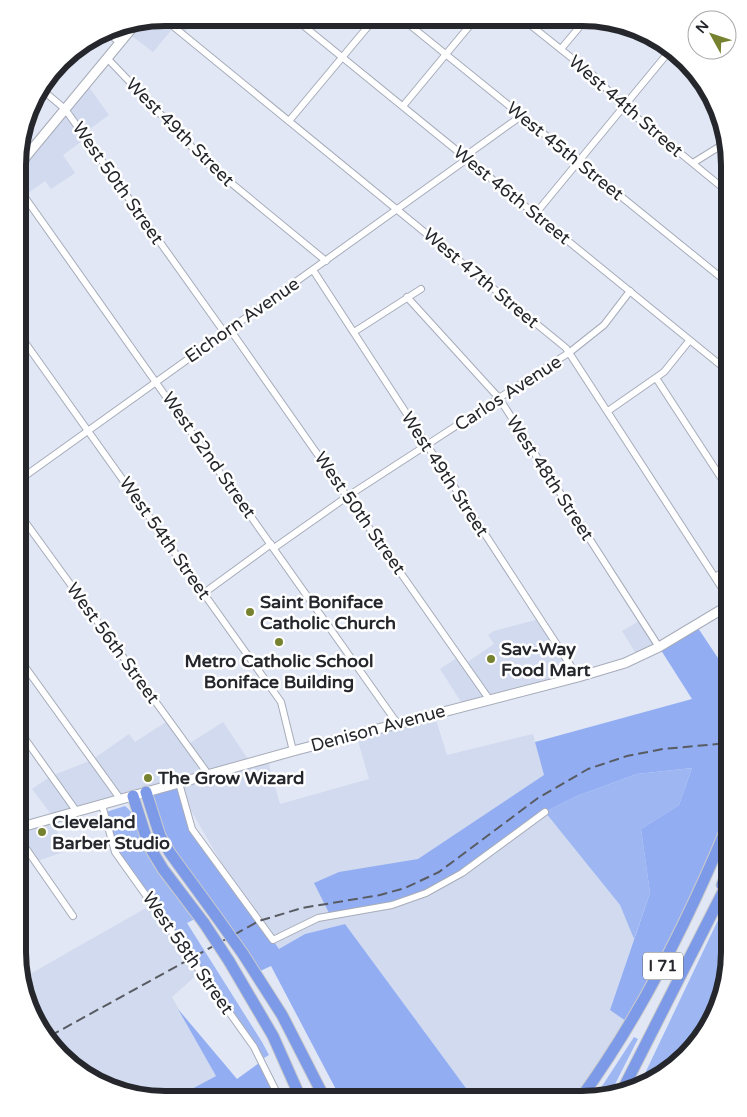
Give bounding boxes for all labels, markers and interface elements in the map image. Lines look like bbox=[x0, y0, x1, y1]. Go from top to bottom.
north arrow bbox=[687, 10, 737, 60]
text: N bbox=[692, 17, 713, 37]
street label: West 44th Street bbox=[564, 50, 688, 162]
street label: West 49th Street bbox=[121, 73, 239, 191]
street label: West 45th Street bbox=[502, 97, 628, 205]
street label: West 50th Street bbox=[68, 118, 168, 248]
street label: West 46th Street bbox=[449, 141, 575, 249]
street label: West 47th Street bbox=[419, 223, 543, 333]
street label: Eichorn Avenue bbox=[181, 272, 303, 368]
street label: Carlos Avenue bbox=[451, 350, 565, 436]
street label: West 52nd Street bbox=[157, 388, 261, 522]
street label: West 49th Street bbox=[396, 408, 494, 541]
street label: West 48th Street bbox=[501, 412, 599, 545]
street label: West 50th Street bbox=[310, 448, 410, 578]
street label: West 54th Street bbox=[115, 473, 215, 603]
street label: West 56th Street bbox=[62, 578, 164, 708]
place label: Saint Boniface Catholic Church bbox=[260, 591, 396, 634]
marker: Saint Boniface Catholic Church bbox=[244, 606, 256, 618]
marker: Metro Catholic School Boniface Building bbox=[273, 636, 285, 648]
place label: Sav-Way Food Mart bbox=[501, 638, 591, 681]
place label: Metro Catholic School Boniface Building bbox=[185, 650, 373, 693]
marker: Sav-Way Food Mart bbox=[485, 653, 497, 665]
street label: Denison Avenue bbox=[308, 699, 448, 757]
place label: The Grow Wizard bbox=[157, 767, 304, 789]
marker: The Grow Wizard bbox=[142, 772, 154, 784]
place label: Cleveland Barber Studio bbox=[52, 811, 170, 854]
marker: Cleveland Barber Studio bbox=[36, 826, 48, 838]
street label: West 58th Street bbox=[138, 888, 238, 1018]
road number: I 71 bbox=[643, 952, 683, 979]

